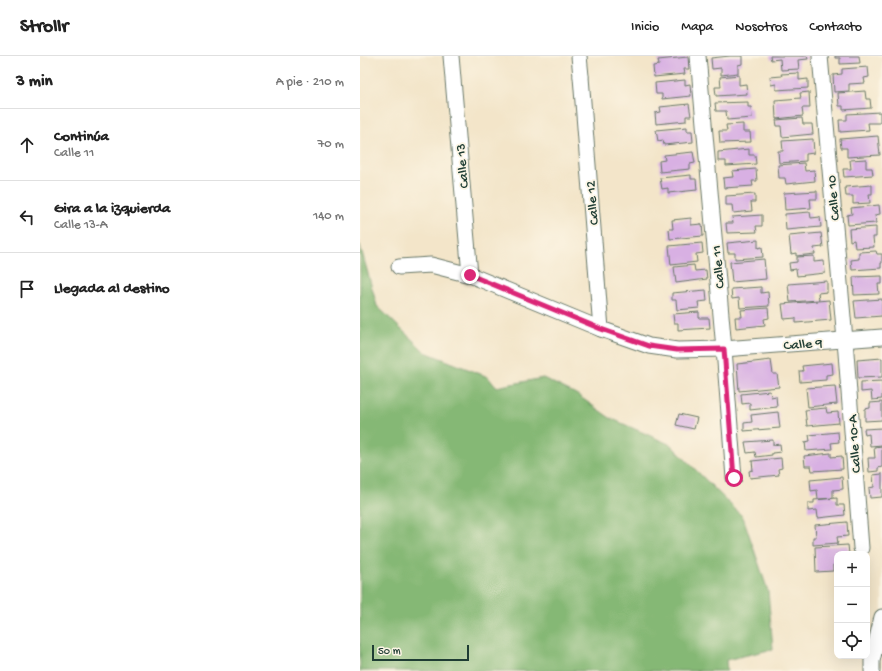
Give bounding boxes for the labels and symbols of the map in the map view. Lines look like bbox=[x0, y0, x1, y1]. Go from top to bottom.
street label: Calle 13 bbox=[453, 143, 474, 189]
street label: Calle 10 bbox=[824, 174, 845, 221]
street label: Calle 12 bbox=[583, 180, 604, 226]
street label: Calle 11 bbox=[709, 244, 730, 289]
route end bbox=[461, 266, 479, 284]
street label: Calle 9 bbox=[783, 336, 823, 355]
street label: Calle 10-A bbox=[845, 413, 866, 474]
route start bbox=[725, 469, 743, 487]
scale bar bbox=[372, 643, 469, 662]

